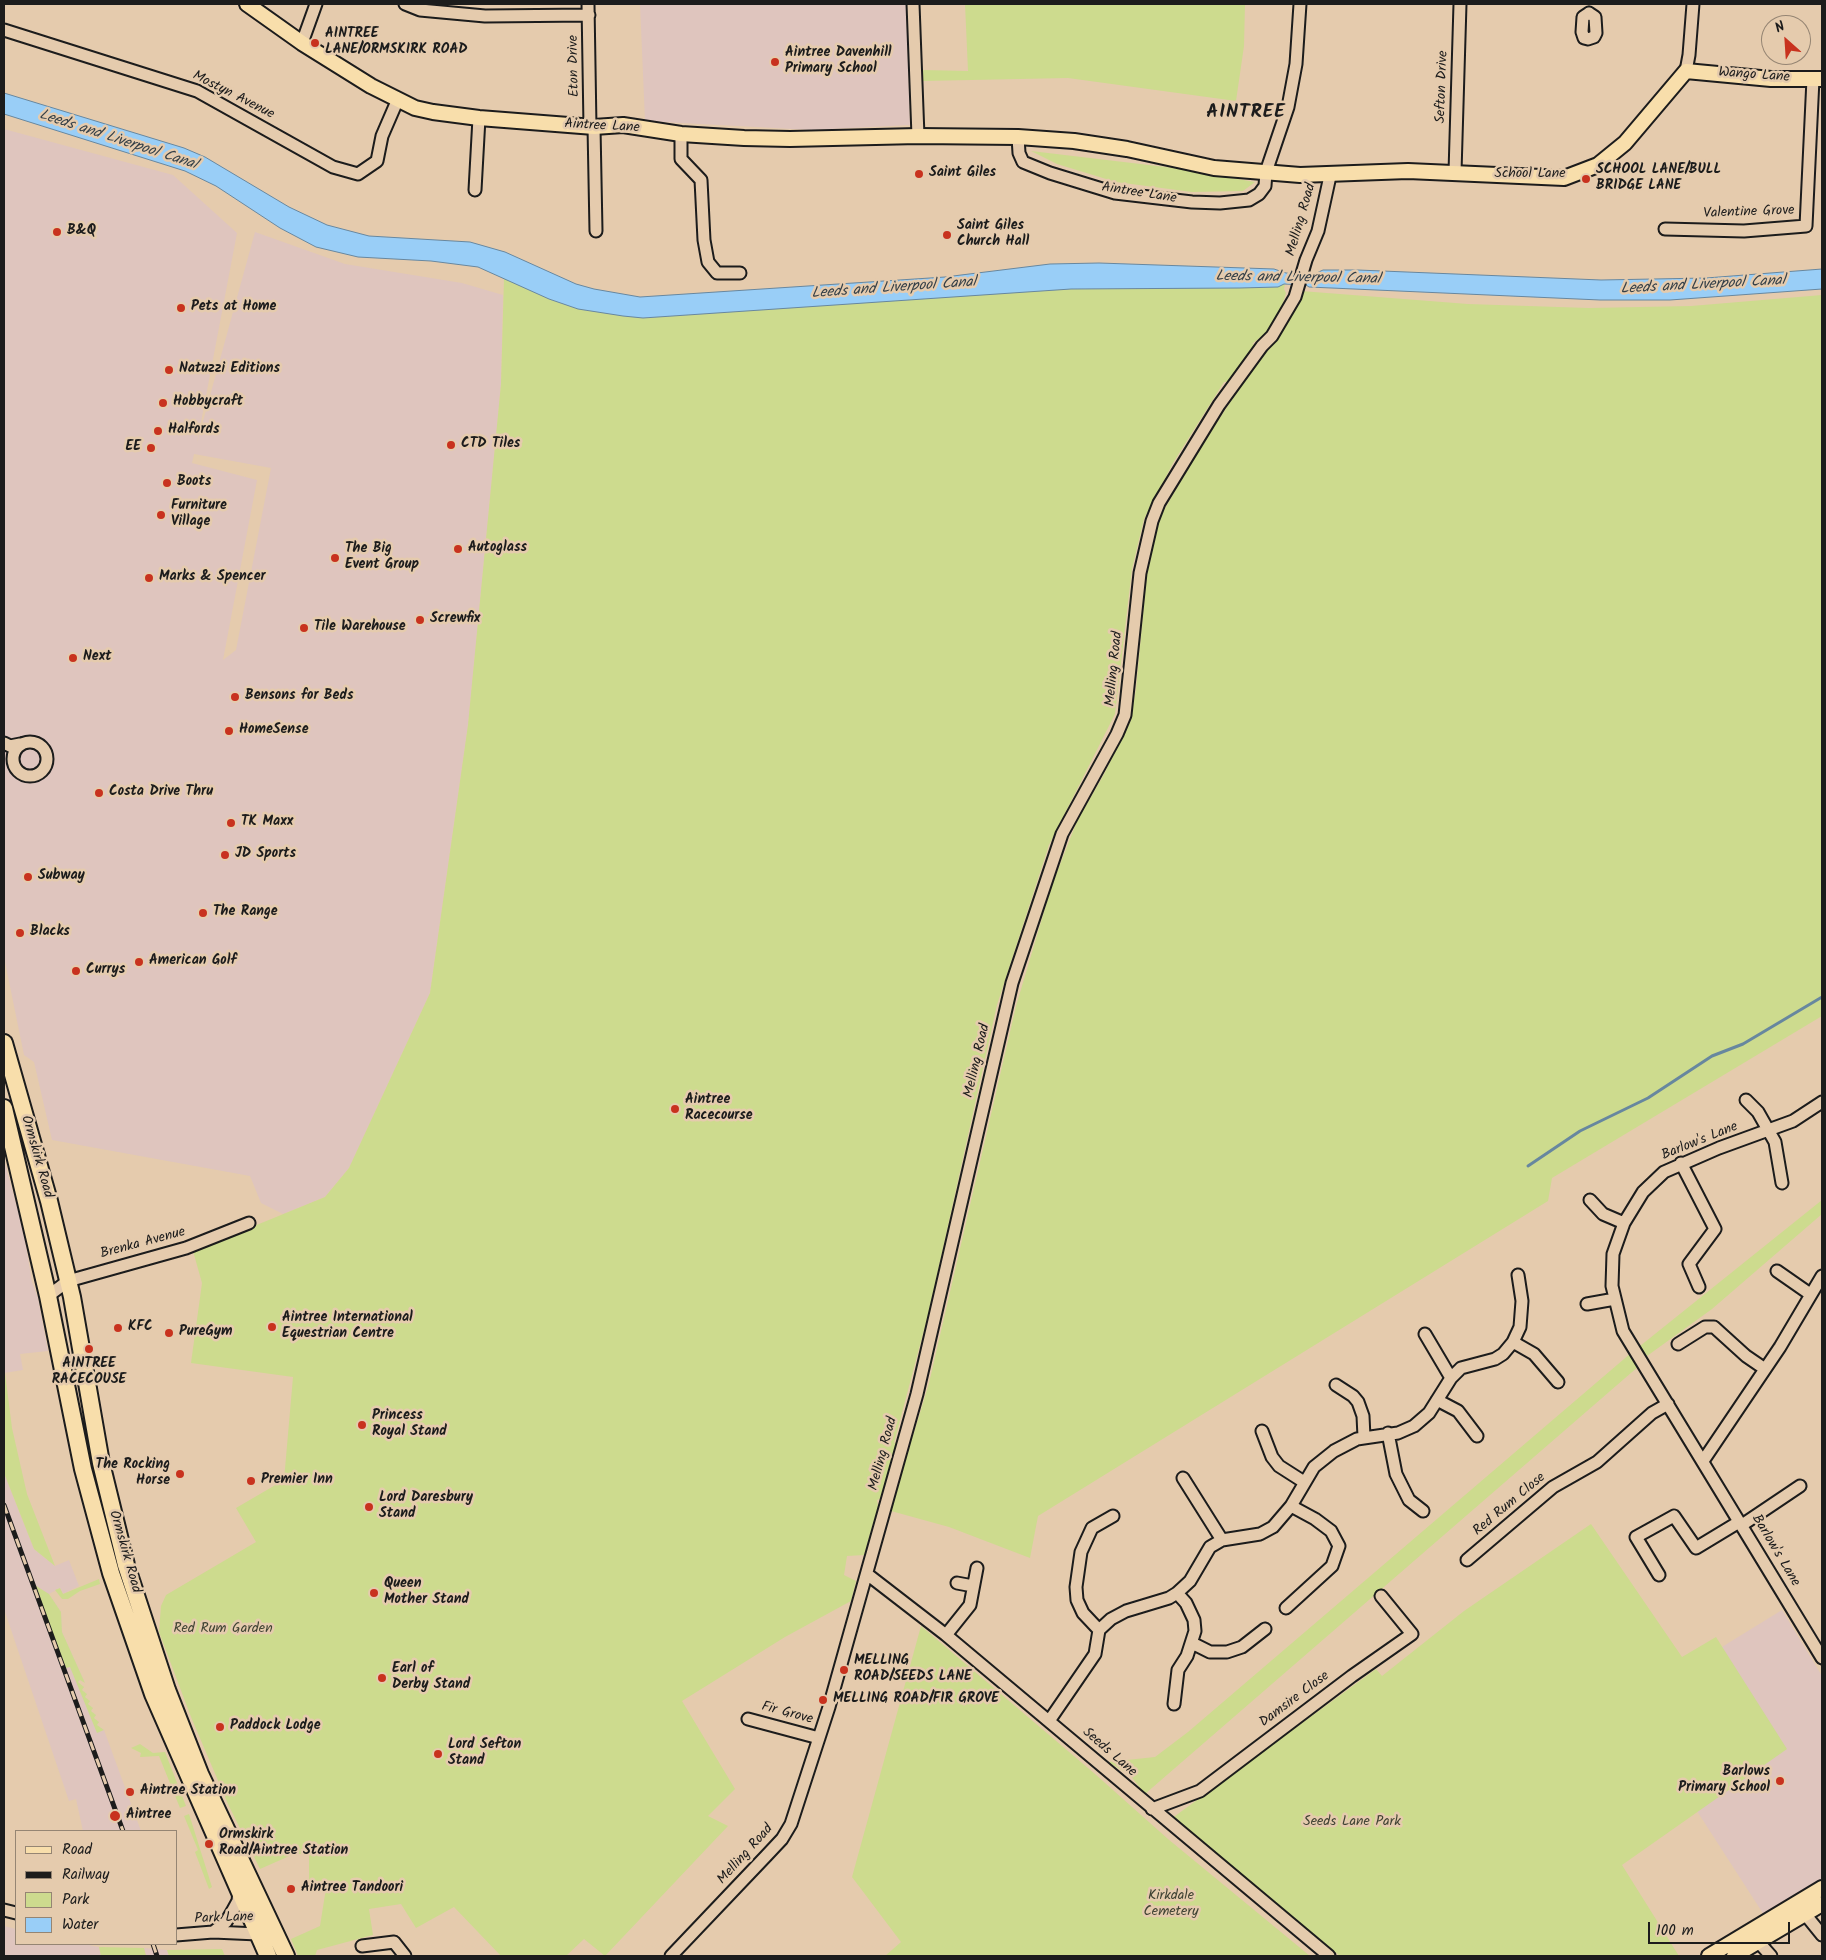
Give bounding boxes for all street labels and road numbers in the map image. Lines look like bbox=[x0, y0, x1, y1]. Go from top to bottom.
street label: Eton Drive bbox=[566, 35, 584, 97]
street label: Sefton Drive bbox=[1433, 50, 1453, 124]
street label: Wango Lane bbox=[1718, 65, 1790, 87]
street label: Mostyn Avenue bbox=[189, 68, 277, 124]
street label: Aintree Lane bbox=[564, 117, 640, 137]
street label: School Lane bbox=[1495, 167, 1565, 183]
street label: Aintree Lane bbox=[1100, 180, 1178, 208]
street label: Melling Road bbox=[1284, 181, 1320, 259]
street label: Valentine Grove bbox=[1703, 203, 1795, 223]
street label: Melling Road bbox=[1103, 631, 1127, 707]
street label: Melling Road bbox=[961, 1022, 995, 1100]
street label: Ormskirk Road bbox=[16, 1114, 56, 1200]
street label: Barlow's Lane bbox=[1659, 1119, 1741, 1165]
street label: Brenka Avenue bbox=[99, 1225, 187, 1263]
street label: Melling Road bbox=[866, 1415, 902, 1493]
street label: Red Rum Close bbox=[1470, 1470, 1550, 1540]
street label: Ormskirk Road bbox=[104, 1509, 144, 1595]
street label: Barlow's Lane bbox=[1747, 1512, 1803, 1590]
street label: Damsire Close bbox=[1257, 1668, 1333, 1732]
street label: Fir Grove bbox=[759, 1699, 815, 1729]
street label: Seeds Lane bbox=[1078, 1725, 1140, 1781]
street label: Melling Road bbox=[715, 1821, 777, 1889]
street label: Park Lane bbox=[194, 1910, 254, 1928]

